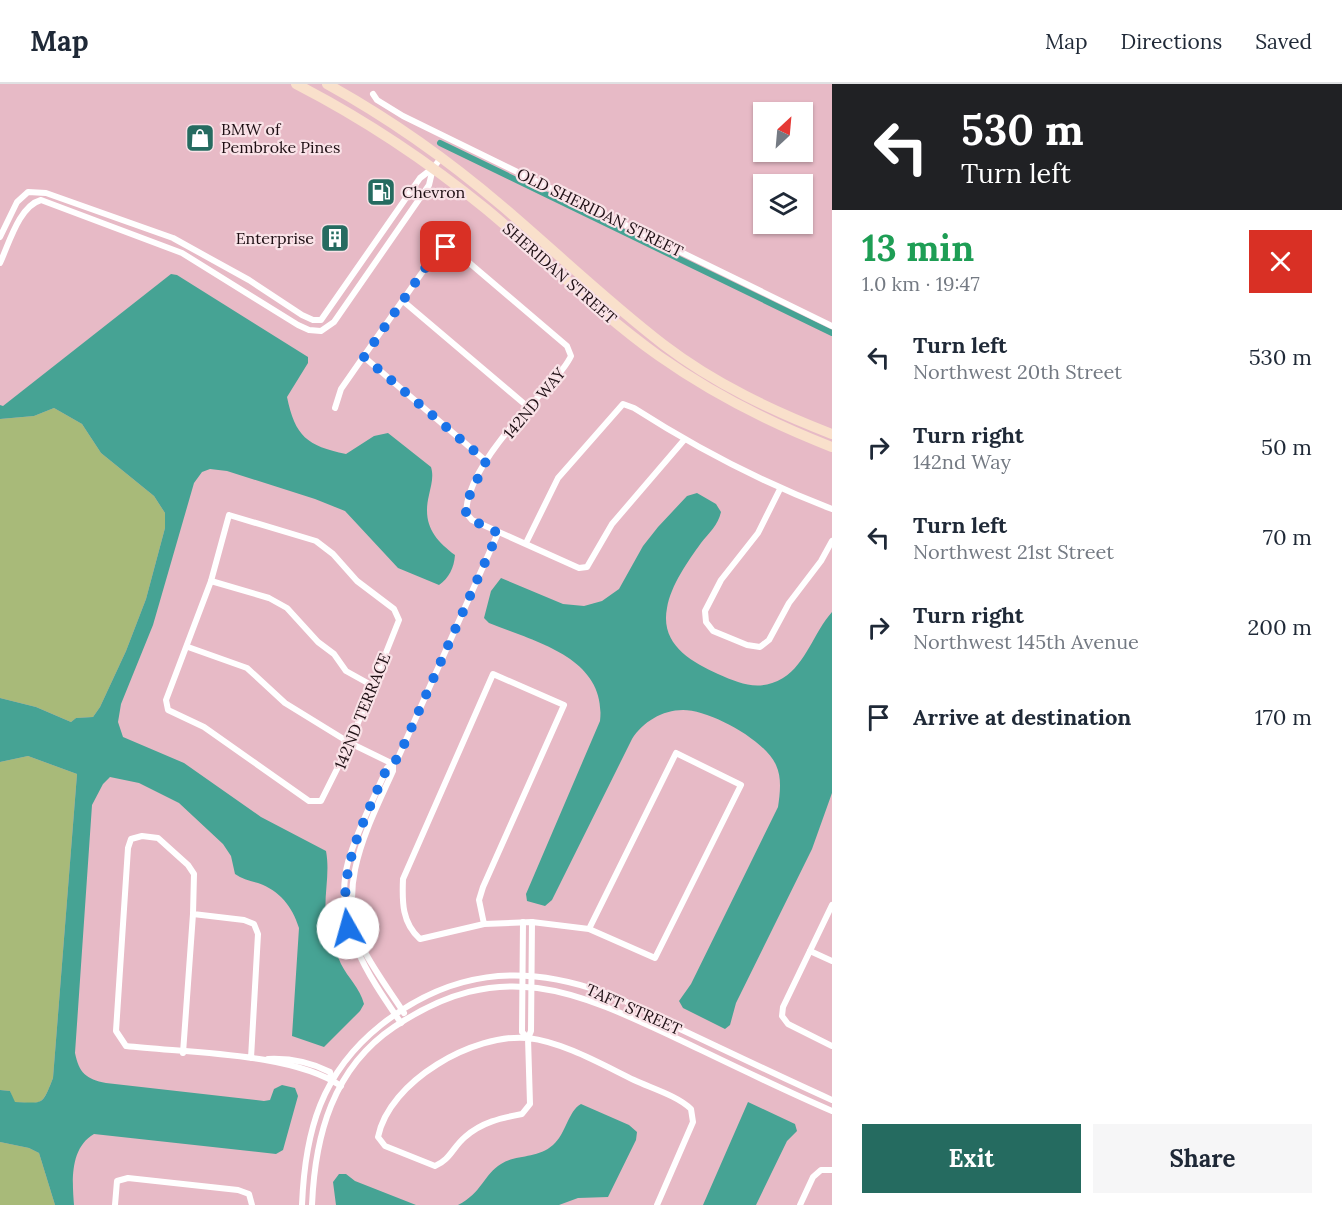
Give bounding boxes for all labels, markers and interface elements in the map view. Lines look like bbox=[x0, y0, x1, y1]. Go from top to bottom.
text: Map bbox=[30, 23, 89, 59]
text: Map bbox=[1045, 28, 1088, 55]
text: Directions bbox=[1121, 28, 1222, 55]
text: Saved bbox=[1255, 28, 1312, 55]
north arrow bbox=[753, 102, 813, 162]
map controls bbox=[753, 102, 813, 234]
text: 530 m bbox=[961, 103, 1084, 157]
icon: left bbox=[862, 108, 940, 186]
place label: BMW of Pembroke Pines bbox=[221, 119, 340, 157]
shop icon: BMW of Pembroke Pines bbox=[184, 122, 216, 154]
text: Turn left bbox=[961, 156, 1071, 190]
street label: OLD SHERIDAN STREET bbox=[514, 163, 686, 261]
button: layers bbox=[753, 174, 813, 234]
fuel station icon: Chevron bbox=[365, 176, 397, 208]
place label: Chevron bbox=[402, 182, 466, 202]
street label: SHERIDAN STREET bbox=[499, 218, 621, 328]
pin bbox=[420, 221, 471, 272]
building icon: Enterprise bbox=[319, 222, 351, 254]
text: 13 min bbox=[862, 225, 974, 271]
place label: Enterprise bbox=[236, 228, 314, 248]
icon: arrive bbox=[429, 230, 462, 263]
button: close bbox=[1249, 230, 1312, 293]
text: 1.0 km · 19:47 bbox=[862, 271, 980, 296]
text: Turn left bbox=[913, 331, 1007, 359]
icon: left bbox=[862, 341, 895, 374]
text: 530 m bbox=[1249, 343, 1312, 371]
text: Northwest 20th Street bbox=[913, 359, 1122, 384]
street label: 142ND WAY bbox=[499, 363, 570, 442]
text: Turn right bbox=[913, 421, 1024, 449]
icon: right bbox=[862, 431, 895, 464]
text: 50 m bbox=[1261, 433, 1312, 461]
text: 142nd Way bbox=[913, 449, 1011, 474]
text: Turn left bbox=[913, 511, 1007, 539]
icon: left bbox=[862, 521, 895, 554]
text: 70 m bbox=[1263, 523, 1312, 551]
text: Northwest 21st Street bbox=[913, 539, 1114, 564]
text: Turn right bbox=[913, 601, 1024, 629]
icon: right bbox=[862, 611, 895, 644]
text: 200 m bbox=[1247, 613, 1312, 641]
text: Northwest 145th Avenue bbox=[913, 629, 1139, 654]
street label: 142ND TERRACE bbox=[330, 650, 394, 772]
icon: arrive bbox=[862, 701, 895, 734]
text: Arrive at destination bbox=[913, 703, 1131, 731]
text: 170 m bbox=[1255, 703, 1312, 731]
position arrow bbox=[316, 896, 380, 960]
street label: TAFT STREET bbox=[583, 979, 685, 1039]
button: Exit bbox=[862, 1124, 1081, 1193]
button: Share bbox=[1093, 1124, 1312, 1193]

